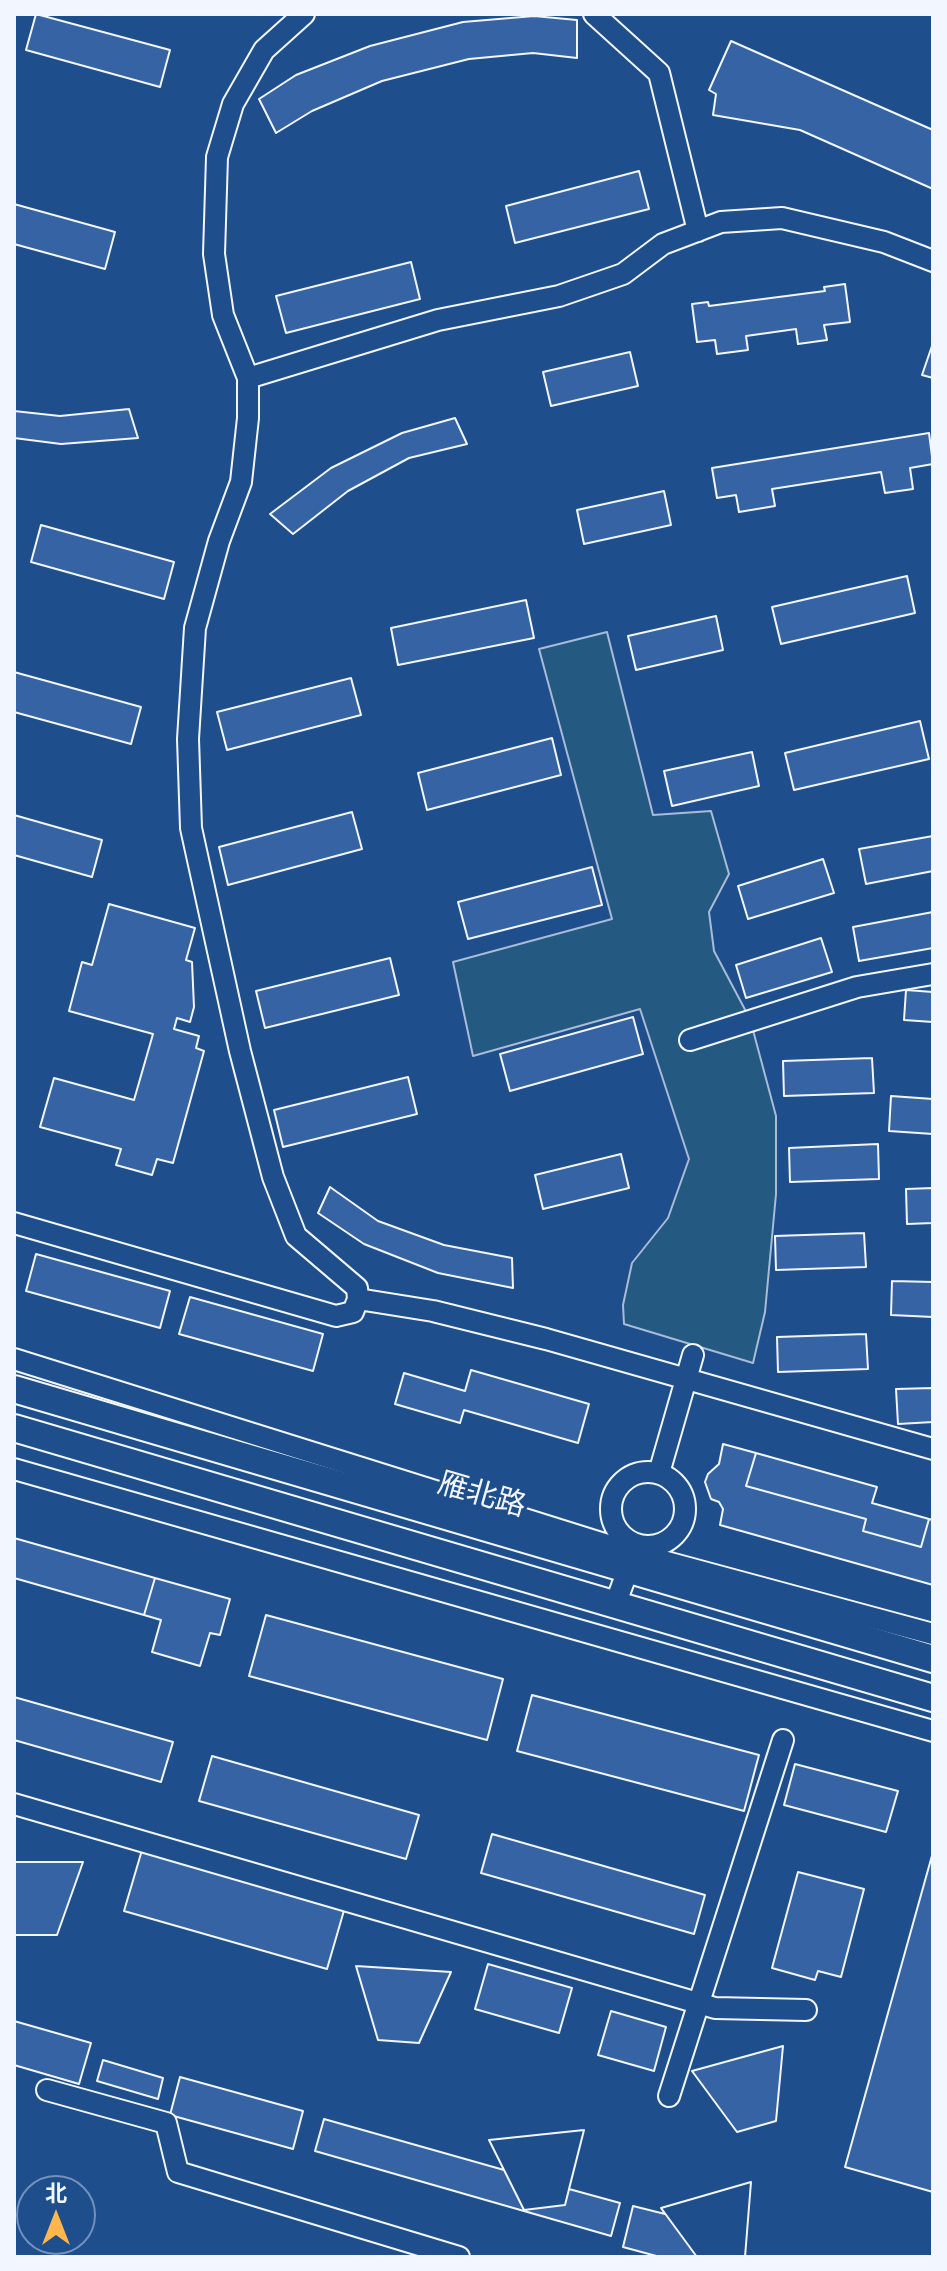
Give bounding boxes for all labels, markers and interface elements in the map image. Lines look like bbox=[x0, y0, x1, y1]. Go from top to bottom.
street label: 雁北路 bbox=[434, 1464, 530, 1524]
north arrow bbox=[16, 2175, 96, 2255]
text: 北 bbox=[45, 2179, 67, 2206]

